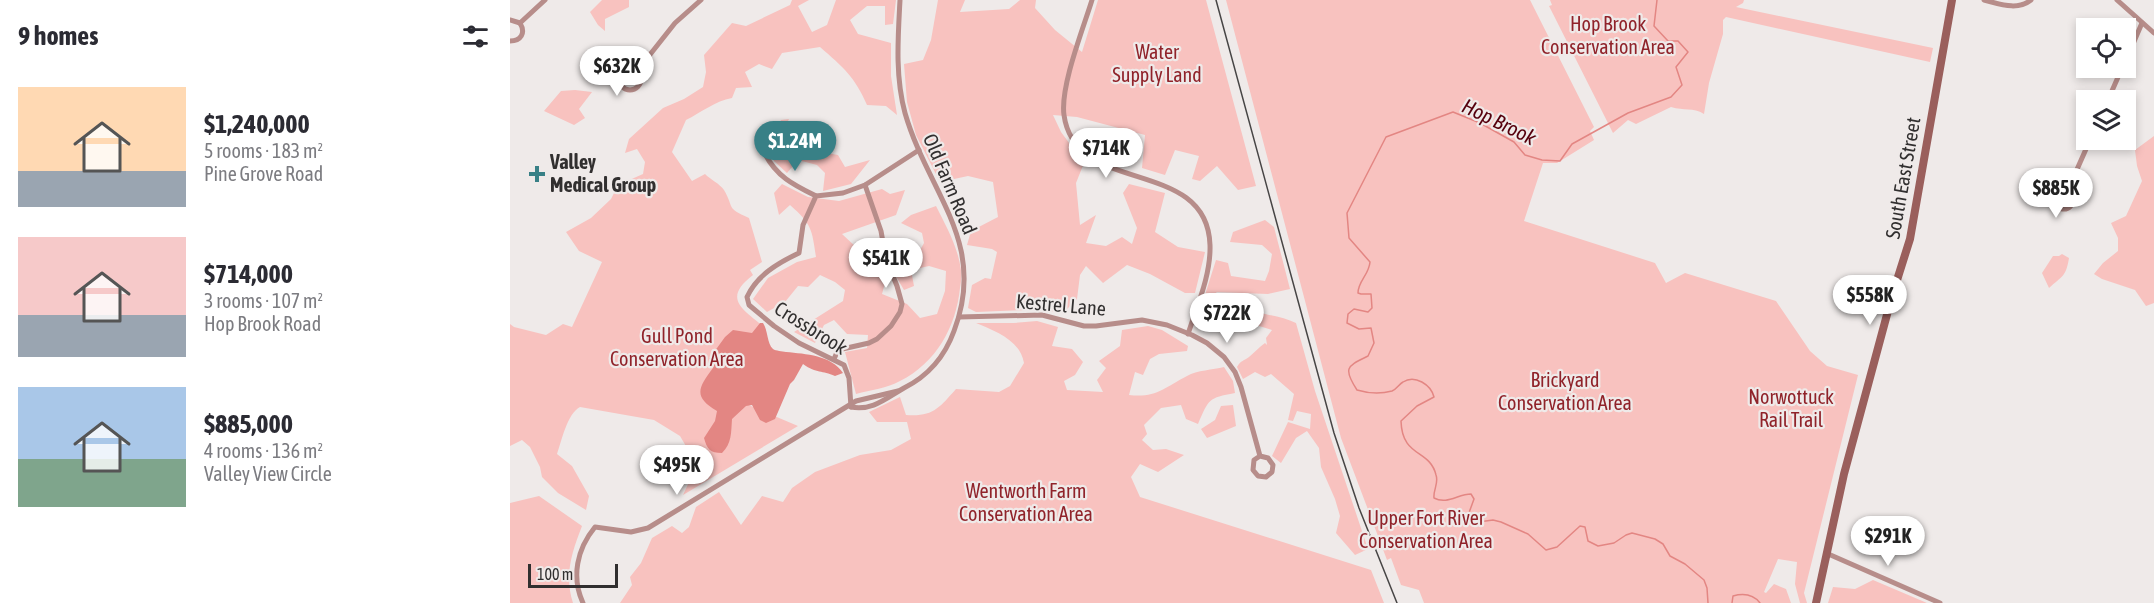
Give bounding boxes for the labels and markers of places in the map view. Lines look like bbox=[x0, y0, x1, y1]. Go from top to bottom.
pin: $632K bbox=[575, 46, 659, 97]
pin: $1.24M bbox=[746, 121, 844, 172]
pin: $714K bbox=[1064, 128, 1148, 179]
place label: Valley Medical Group bbox=[549, 150, 656, 196]
marker: Valley Medical Group bbox=[528, 165, 546, 183]
pin: $885K bbox=[2014, 168, 2098, 219]
pin: $541K bbox=[844, 238, 928, 289]
pin: $558K bbox=[1828, 275, 1912, 326]
pin: $722K bbox=[1185, 293, 1269, 344]
pin: $495K bbox=[635, 445, 719, 496]
pin: $291K bbox=[1846, 516, 1930, 567]

